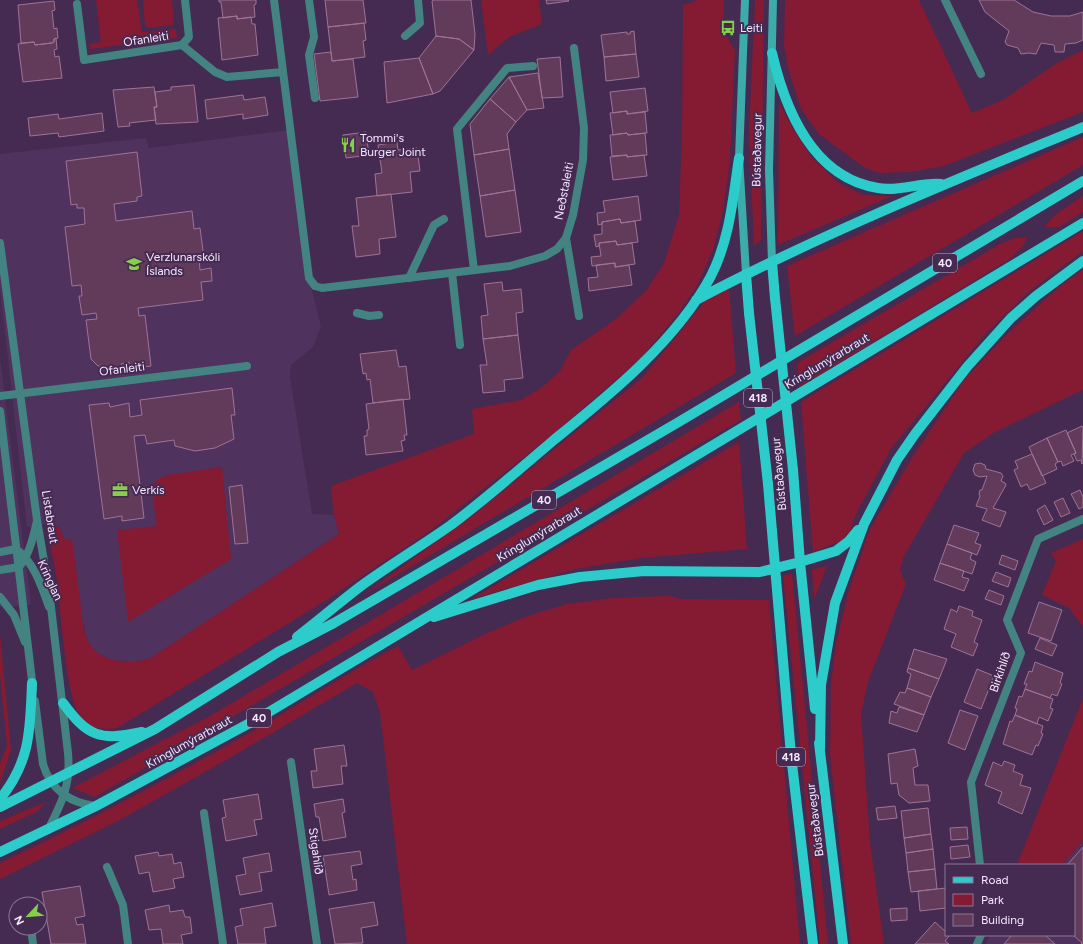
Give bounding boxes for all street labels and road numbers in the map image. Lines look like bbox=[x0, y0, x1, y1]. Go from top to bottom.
street label: Ofanleiti bbox=[122, 29, 170, 49]
street label: Bústaðavegur bbox=[749, 113, 765, 187]
street label: Neðstaleiti bbox=[552, 161, 576, 221]
road number: 40 bbox=[933, 254, 957, 272]
street label: Kringlumýrarbraut bbox=[782, 330, 872, 392]
street label: Ofanleiti bbox=[98, 359, 146, 379]
road number: 418 bbox=[744, 389, 772, 407]
street label: Bústaðavegur bbox=[769, 437, 789, 511]
street label: Listabraut bbox=[39, 489, 61, 545]
road number: 40 bbox=[532, 491, 556, 509]
street label: Kringlumýrarbraut bbox=[494, 503, 584, 565]
street label: Kringlan bbox=[34, 557, 66, 603]
street label: Birkihlíð bbox=[987, 650, 1013, 694]
road number: 40 bbox=[247, 709, 271, 727]
street label: Kringlumýrarbraut bbox=[143, 712, 235, 771]
road number: 418 bbox=[777, 748, 805, 766]
street label: Bústaðavegur bbox=[804, 783, 826, 857]
street label: Stigahlíð bbox=[306, 827, 326, 875]

